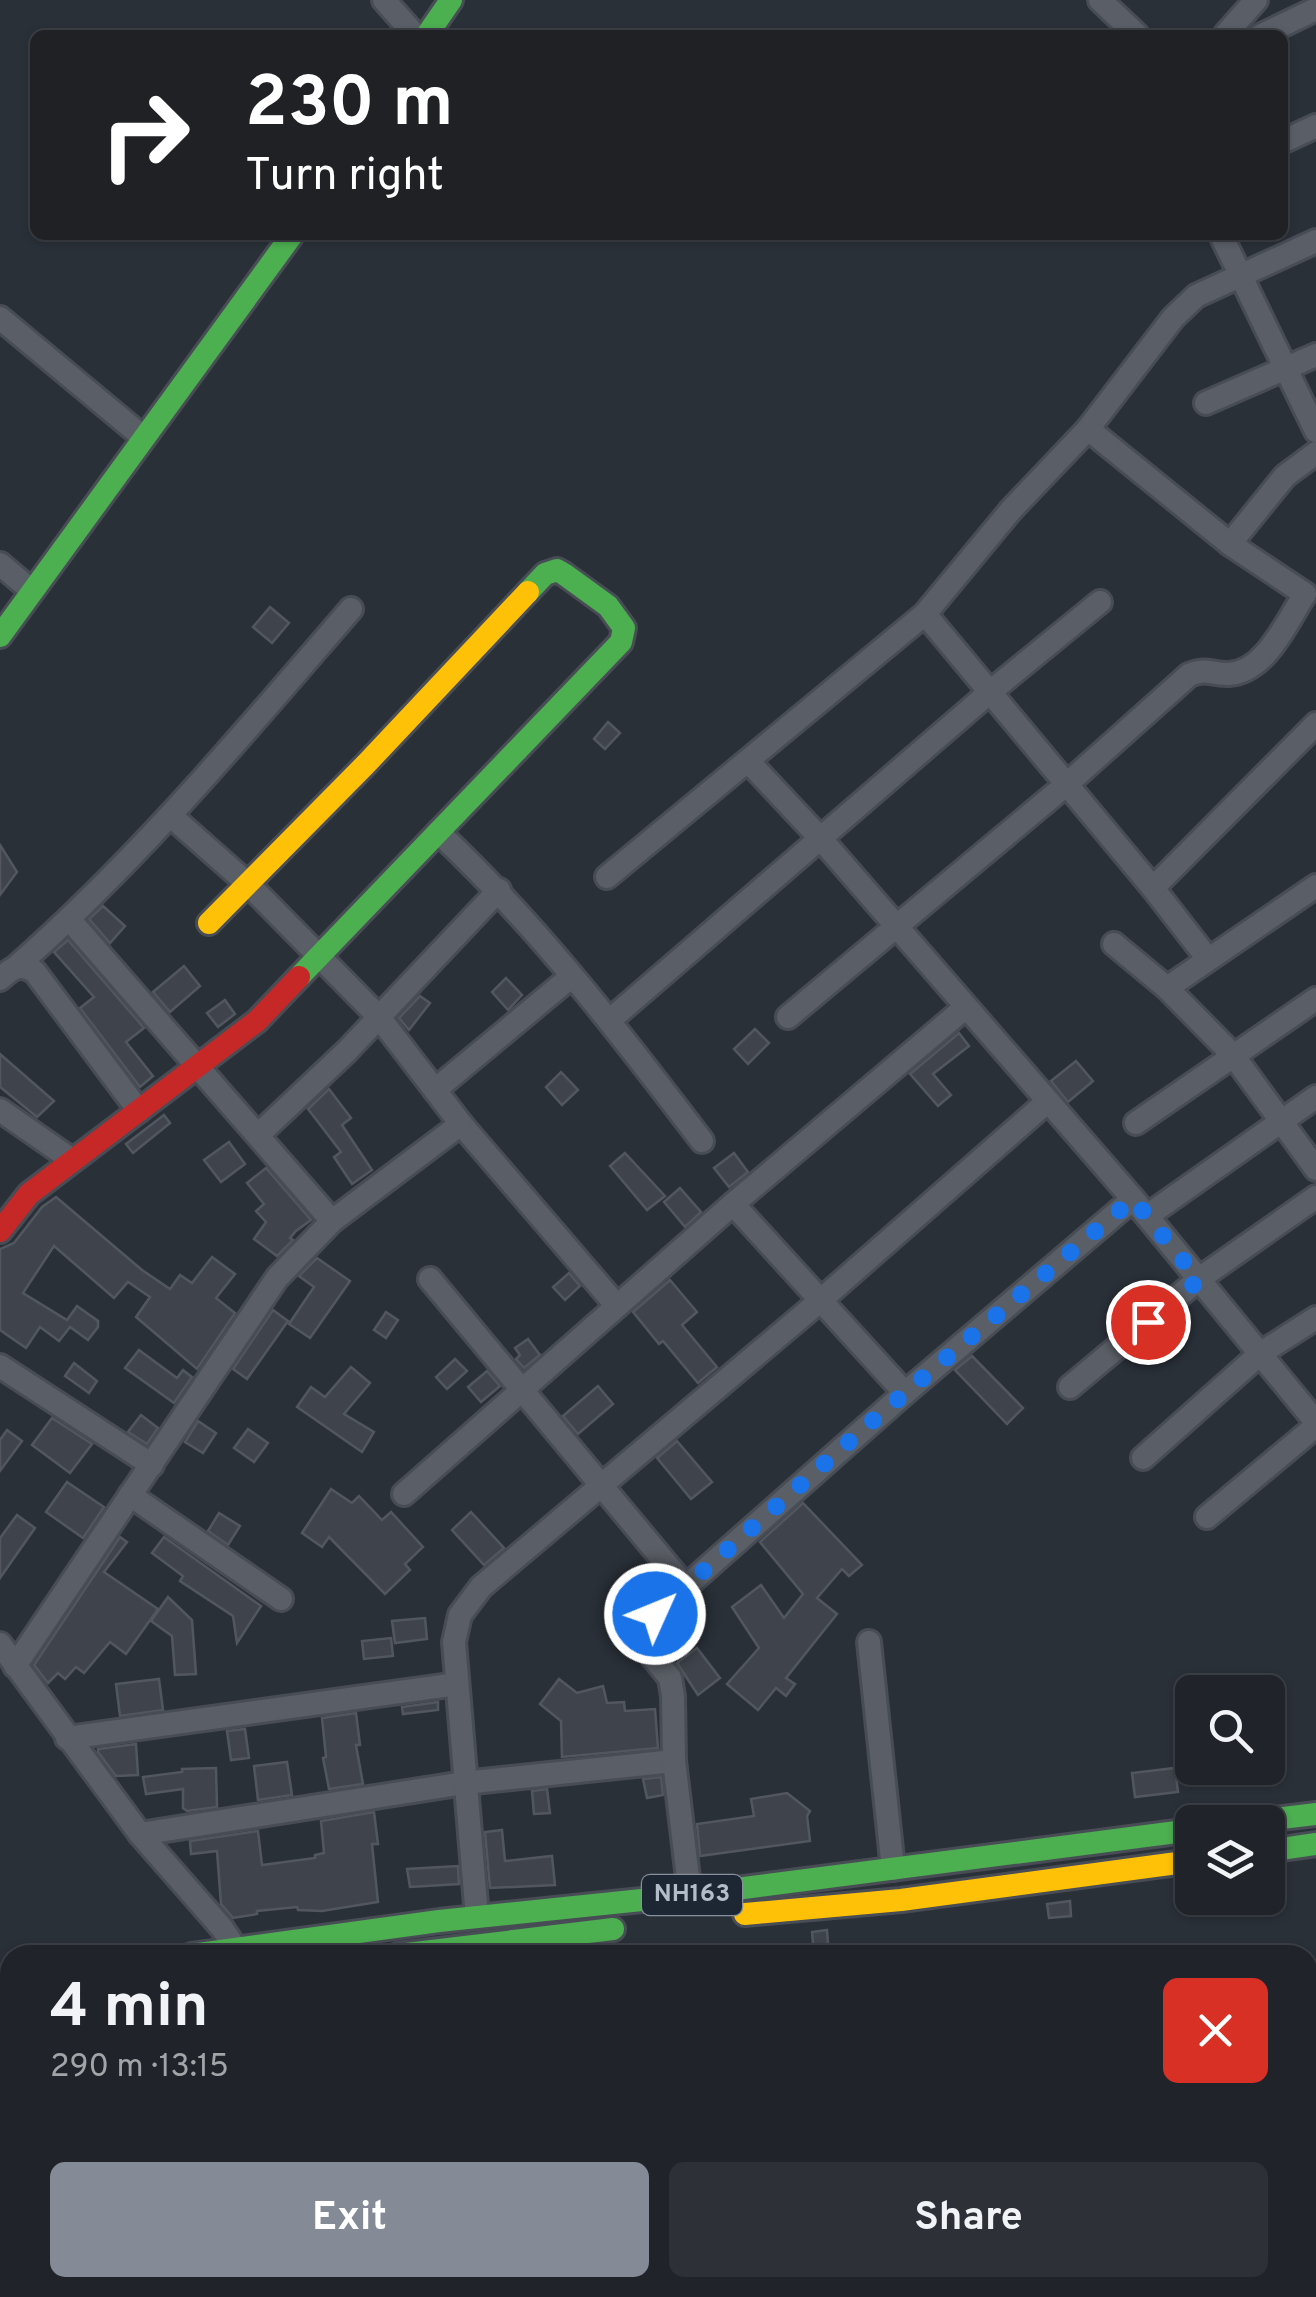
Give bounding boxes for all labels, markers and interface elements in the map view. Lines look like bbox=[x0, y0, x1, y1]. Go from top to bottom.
text: 230 m bbox=[245, 62, 454, 151]
icon: right bbox=[80, 70, 210, 200]
text: Turn right bbox=[245, 149, 444, 206]
pin bbox=[1106, 1280, 1191, 1365]
icon: arrive bbox=[1121, 1295, 1176, 1350]
position arrow bbox=[603, 1562, 707, 1666]
map controls bbox=[1175, 1675, 1285, 1915]
button: search bbox=[1175, 1675, 1285, 1785]
button: layers bbox=[1175, 1805, 1285, 1915]
road number: NH163 bbox=[642, 1875, 742, 1915]
text: 4 min bbox=[50, 1972, 209, 2048]
button: close bbox=[1163, 1978, 1268, 2083]
text: 290 m · 13:15 bbox=[50, 2048, 229, 2088]
button: Exit bbox=[50, 2162, 649, 2277]
button: Share bbox=[669, 2162, 1268, 2277]

